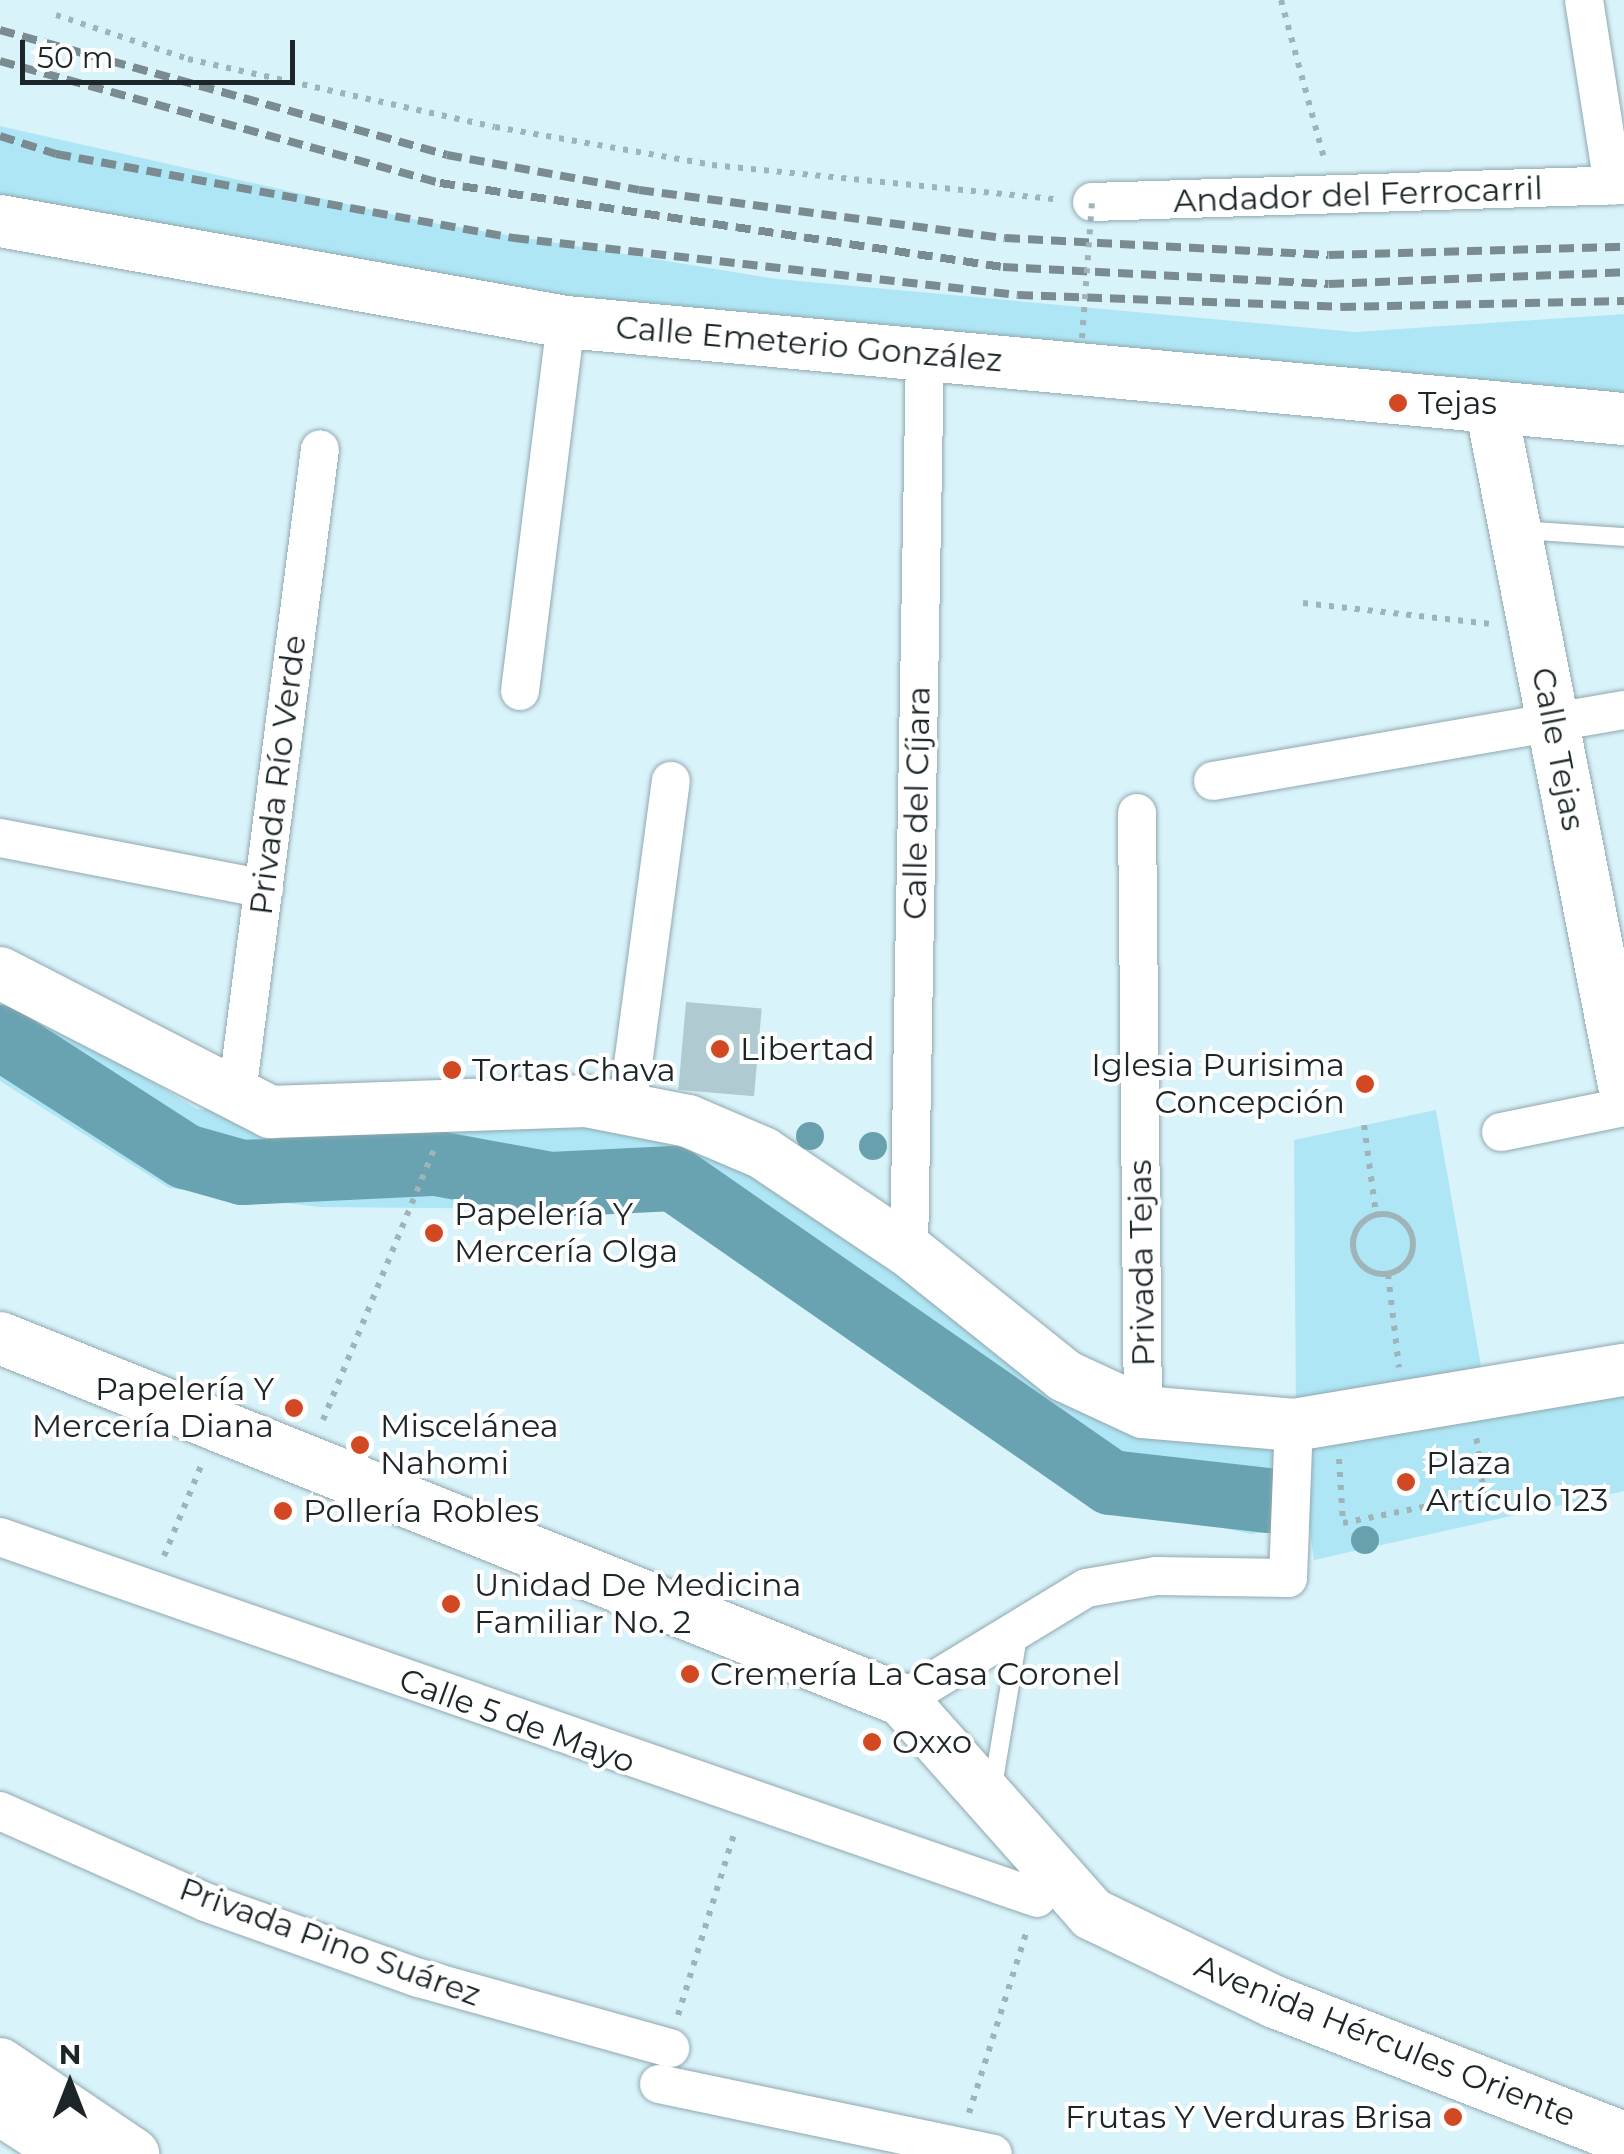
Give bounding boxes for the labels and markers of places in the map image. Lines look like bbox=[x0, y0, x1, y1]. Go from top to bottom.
place label: Tejas bbox=[1418, 384, 1497, 422]
marker: Tejas bbox=[1387, 392, 1409, 414]
place label: Libertad bbox=[740, 1030, 875, 1068]
marker: Libertad bbox=[709, 1038, 731, 1060]
place label: Iglesia Purisima Concepción bbox=[1091, 1047, 1345, 1122]
place label: Tortas Chava bbox=[472, 1051, 676, 1089]
marker: Tortas Chava bbox=[441, 1059, 463, 1081]
marker: Iglesia Purisima Concepción bbox=[1354, 1073, 1376, 1095]
place label: Papelería Y Mercería Olga bbox=[454, 1196, 678, 1271]
marker: Papelería Y Mercería Olga bbox=[423, 1222, 445, 1244]
place label: Papelería Y Mercería Diana bbox=[32, 1371, 274, 1446]
marker: Papelería Y Mercería Diana bbox=[283, 1397, 305, 1419]
place label: Miscelánea Nahomi bbox=[380, 1408, 559, 1483]
marker: Miscelánea Nahomi bbox=[349, 1434, 371, 1456]
place label: Plaza Artículo 123 bbox=[1426, 1445, 1608, 1520]
marker: Plaza Artículo 123 bbox=[1395, 1471, 1417, 1493]
place label: Pollería Robles bbox=[303, 1492, 539, 1530]
marker: Pollería Robles bbox=[272, 1500, 294, 1522]
place label: Unidad De Medicina Familiar No. 2 bbox=[474, 1567, 801, 1642]
marker: Unidad De Medicina Familiar No. 2 bbox=[438, 1591, 464, 1617]
place label: Cremería La Casa Coronel bbox=[710, 1655, 1121, 1693]
marker: Cremería La Casa Coronel bbox=[679, 1663, 701, 1685]
place label: Oxxo bbox=[892, 1723, 972, 1761]
marker: Oxxo bbox=[861, 1731, 883, 1753]
place label: Frutas Y Verduras Brisa bbox=[1065, 2098, 1433, 2136]
marker: Frutas Y Verduras Brisa bbox=[1442, 2106, 1464, 2128]

